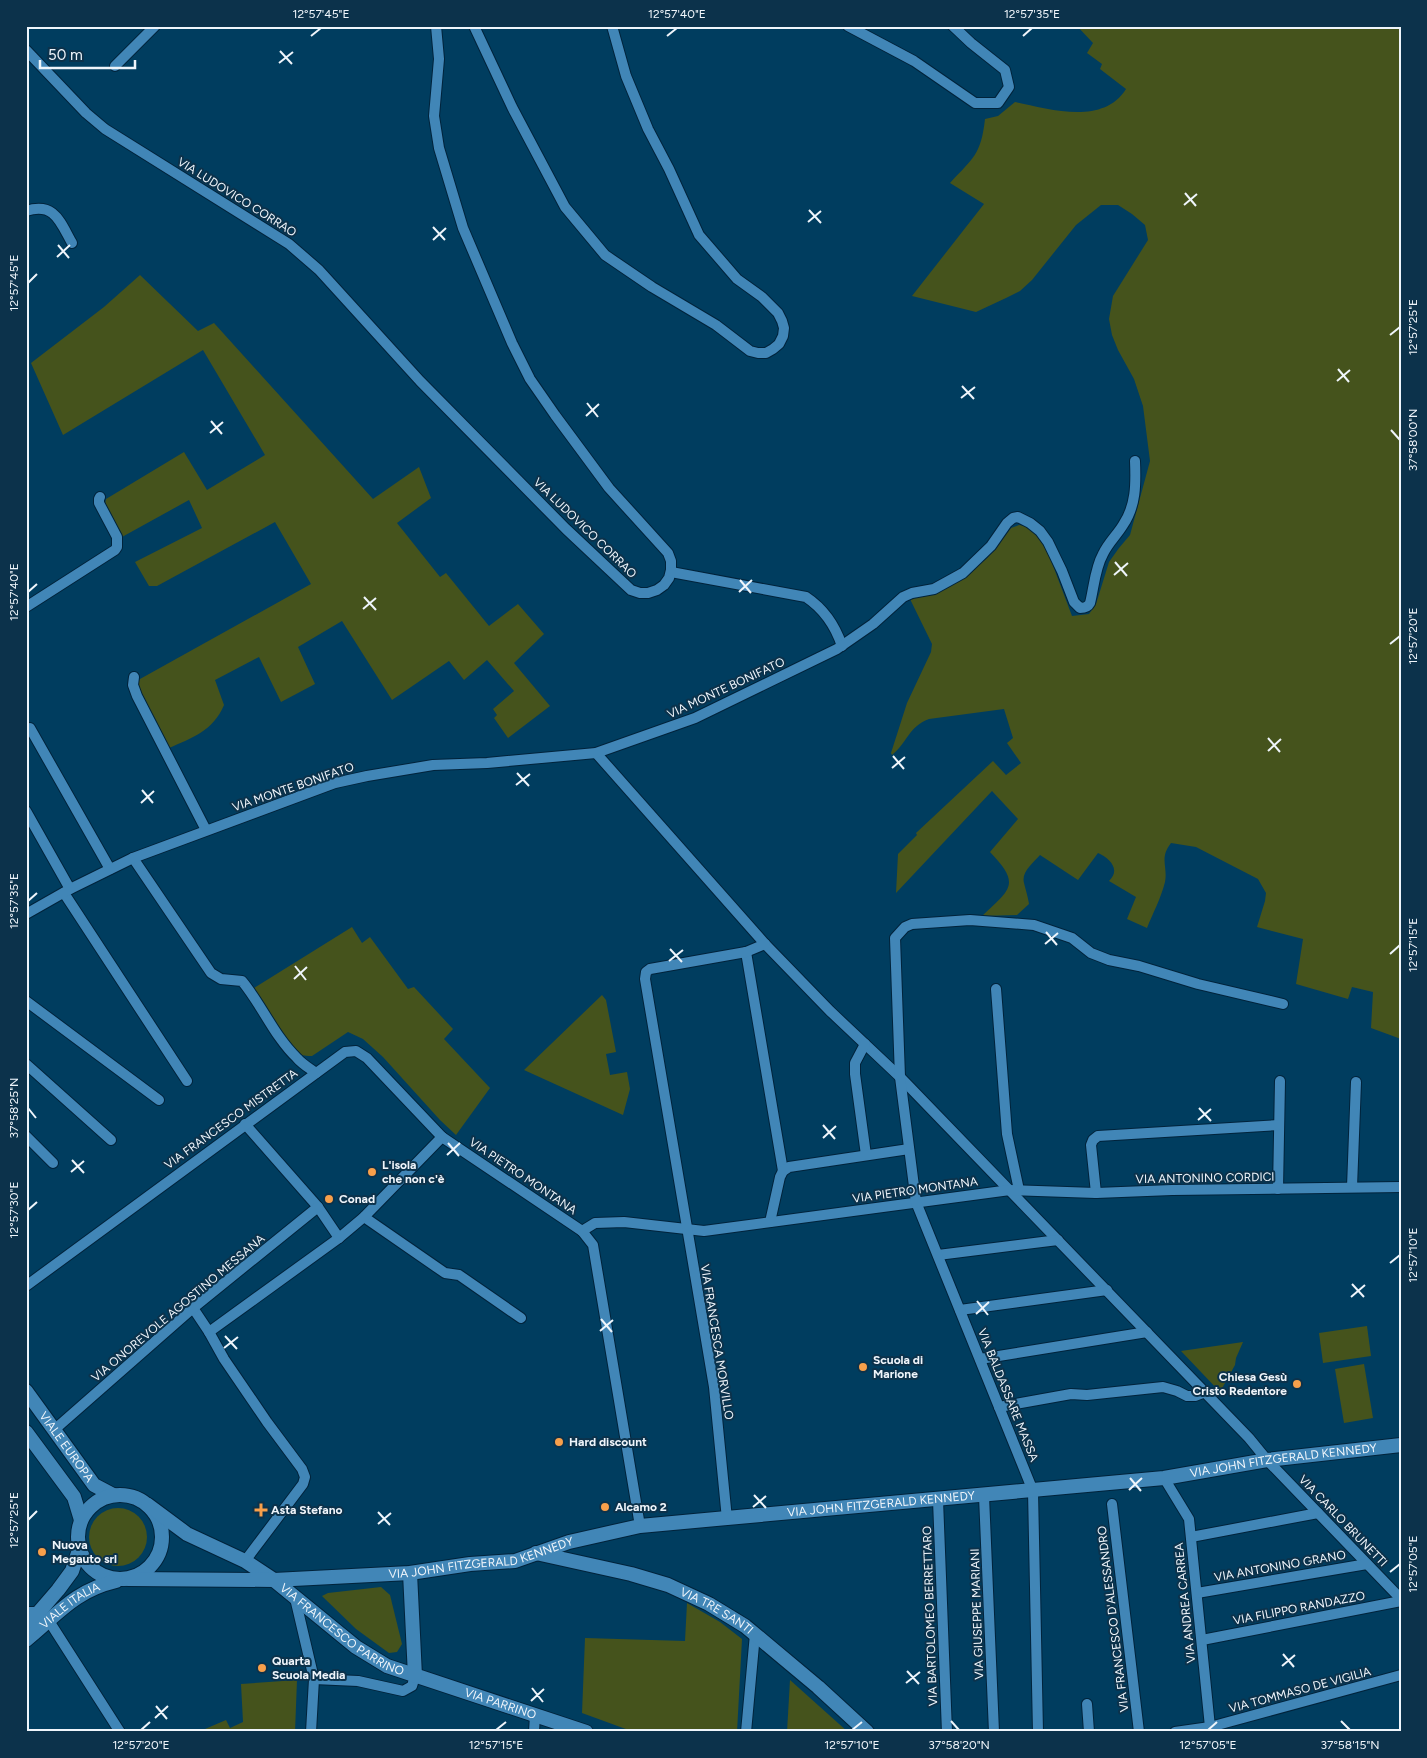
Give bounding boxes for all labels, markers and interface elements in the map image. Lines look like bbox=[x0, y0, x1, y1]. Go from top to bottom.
text: 12°57'45"E bbox=[292, 7, 350, 21]
text: 12°57'40"E bbox=[648, 7, 706, 21]
text: 12°57'35"E bbox=[1004, 7, 1060, 21]
scale bar bbox=[40, 38, 135, 70]
text: 50 m bbox=[48, 46, 83, 64]
street label: VIA LUDOVICO CORRAO bbox=[175, 155, 299, 239]
text: 12°57'45"E bbox=[7, 254, 21, 312]
text: 12°57'25"E bbox=[1406, 299, 1420, 355]
text: 37°58'00"N bbox=[1406, 409, 1420, 471]
street label: VIA LUDOVICO CORRAO bbox=[531, 475, 639, 581]
text: 12°57'40"E bbox=[7, 563, 21, 621]
text: 12°57'20"E bbox=[1406, 607, 1420, 665]
street label: VIA MONTE BONIFATO bbox=[665, 655, 787, 721]
street label: VIA MONTE BONIFATO bbox=[230, 760, 356, 814]
text: 12°57'35"E bbox=[7, 873, 21, 929]
text: 12°57'15"E bbox=[1406, 918, 1420, 972]
street label: VIA FRANCESCO MISTRETTA bbox=[162, 1066, 300, 1172]
text: 37°58'25"N bbox=[7, 1078, 21, 1138]
street label: VIA PIETRO MONTANA bbox=[467, 1135, 579, 1217]
place label: L'isola che non c'è bbox=[382, 1158, 445, 1186]
marker: L'isola che non c'è bbox=[366, 1166, 378, 1178]
street label: VIA ANTONINO CORDICI bbox=[1135, 1170, 1275, 1186]
street label: VIA PIETRO MONTANA bbox=[851, 1174, 979, 1206]
text: 12°57'30"E bbox=[7, 1181, 21, 1239]
place label: Conad bbox=[339, 1192, 375, 1206]
marker: Conad bbox=[323, 1193, 335, 1205]
text: 12°57'10"E bbox=[1406, 1227, 1420, 1283]
street label: VIA ONOREVOLE AGOSTINO MESSANA bbox=[89, 1231, 267, 1385]
street label: VIA FRANCESCA MORVILLO bbox=[698, 1263, 736, 1421]
street label: VIA BALDASSARE MASSA bbox=[975, 1326, 1041, 1464]
place label: Scuola di Marione bbox=[873, 1353, 923, 1381]
marker: Scuola di Marione bbox=[857, 1361, 869, 1373]
place label: Chiesa Gesù Cristo Redentore bbox=[1193, 1370, 1287, 1398]
marker: Chiesa Gesù Cristo Redentore bbox=[1291, 1378, 1303, 1390]
street label: VIALE EUROPA bbox=[36, 1409, 97, 1485]
place label: Hard discount bbox=[569, 1435, 647, 1449]
marker: Hard discount bbox=[553, 1436, 565, 1448]
street label: VIA JOHN FITZGERALD KENNEDY bbox=[1189, 1441, 1378, 1480]
street label: VIA CARLO BRUNETTI bbox=[1296, 1472, 1390, 1570]
street label: VIA JOHN FITZGERALD KENNEDY bbox=[786, 1488, 976, 1519]
text: 12°57'25"E bbox=[7, 1492, 21, 1548]
place label: Alcamo 2 bbox=[615, 1500, 667, 1514]
marker: Alcamo 2 bbox=[599, 1501, 611, 1513]
place label: Asta Stefano bbox=[271, 1503, 343, 1517]
marker: Asta Stefano bbox=[255, 1504, 267, 1516]
street label: VIA FRANCESCO D'ALESSANDRO bbox=[1095, 1525, 1131, 1713]
street label: VIA BARTOLOMEO BERRETTARO bbox=[920, 1526, 940, 1706]
street label: VIA JOHN FITZGERALD KENNEDY bbox=[388, 1534, 575, 1581]
text: 12°57'05"E bbox=[1406, 1535, 1420, 1593]
place label: Nuova Megauto srl bbox=[52, 1538, 117, 1566]
street label: VIA ANDREA CARREA bbox=[1172, 1542, 1198, 1664]
marker: Nuova Megauto srl bbox=[36, 1546, 48, 1558]
street label: VIA GIUSEPPE MARIANI bbox=[968, 1548, 986, 1680]
street label: VIA ANTONINO GRANO bbox=[1213, 1548, 1347, 1584]
street label: VIALE ITALIA bbox=[37, 1580, 102, 1632]
street label: VIA FRANCESCO PARRINO bbox=[277, 1581, 406, 1678]
street label: VIA TRE SANTI bbox=[678, 1585, 756, 1637]
street label: VIA FILIPPO RANDAZZO bbox=[1232, 1588, 1366, 1628]
place label: Quarta Scuola Media bbox=[272, 1654, 345, 1682]
marker: Quarta Scuola Media bbox=[256, 1662, 268, 1674]
street label: VIA TOMMASO DE VIGILIA bbox=[1228, 1664, 1372, 1716]
street label: VIA PARRINO bbox=[463, 1685, 538, 1722]
text: 12°57'20"E bbox=[112, 1738, 170, 1752]
text: 12°57'15"E bbox=[469, 1738, 523, 1752]
text: 12°57'10"E bbox=[824, 1738, 880, 1752]
text: 37°58'20"N bbox=[928, 1738, 990, 1752]
text: 12°57'05"E bbox=[1179, 1738, 1237, 1752]
text: 37°58'15"N bbox=[1320, 1738, 1380, 1752]

